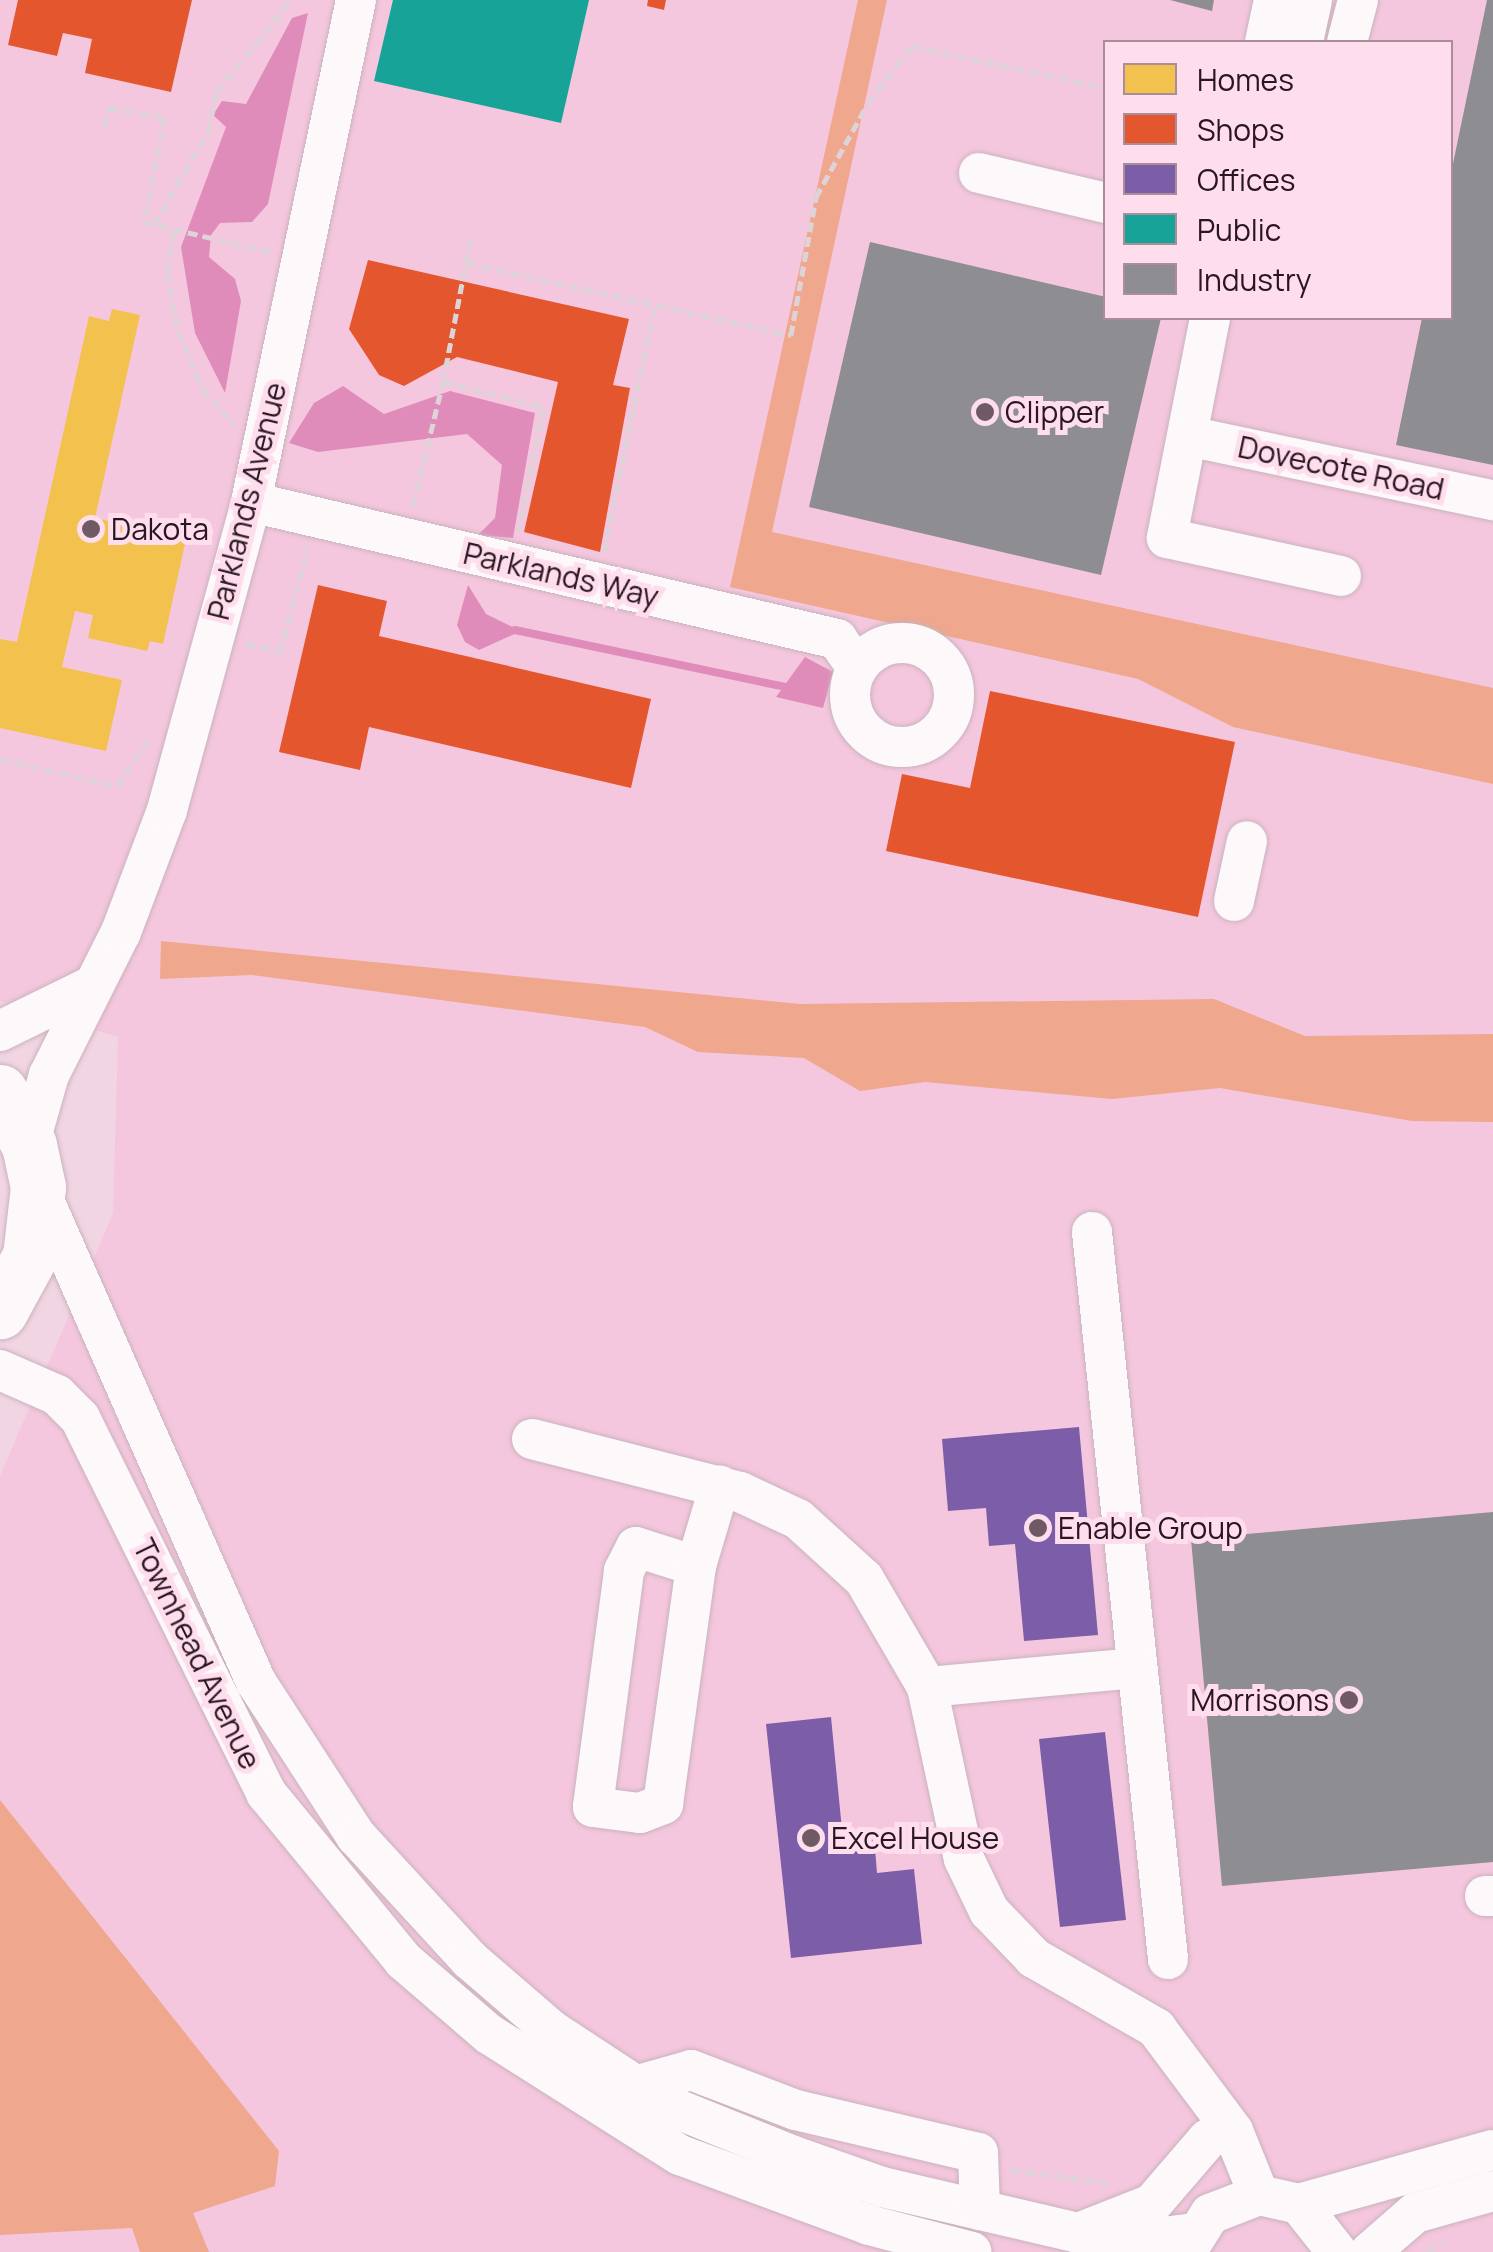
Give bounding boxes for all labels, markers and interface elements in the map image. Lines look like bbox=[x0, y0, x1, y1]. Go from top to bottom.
legend bbox=[1103, 40, 1453, 320]
text: Homes bbox=[1197, 59, 1294, 100]
text: Shops bbox=[1197, 109, 1284, 150]
text: Offices bbox=[1197, 159, 1295, 200]
text: Public bbox=[1197, 209, 1281, 250]
text: Industry bbox=[1197, 259, 1312, 300]
street label: Parklands Avenue bbox=[200, 379, 294, 623]
place label: Clipper bbox=[1005, 394, 1104, 430]
marker: Clipper bbox=[974, 401, 996, 423]
street label: Dovecote Road bbox=[1235, 429, 1447, 507]
place label: Dakota bbox=[111, 511, 209, 547]
marker: Dakota bbox=[80, 518, 102, 540]
street label: Parklands Way bbox=[460, 535, 662, 615]
place label: Enable Group bbox=[1058, 1510, 1243, 1546]
marker: Enable Group bbox=[1027, 1517, 1049, 1539]
street label: Townhead Avenue bbox=[126, 1533, 268, 1775]
place label: Morrisons bbox=[1190, 1682, 1329, 1718]
marker: Morrisons bbox=[1338, 1689, 1360, 1711]
place label: Excel House bbox=[831, 1820, 999, 1856]
marker: Excel House bbox=[800, 1827, 822, 1849]

